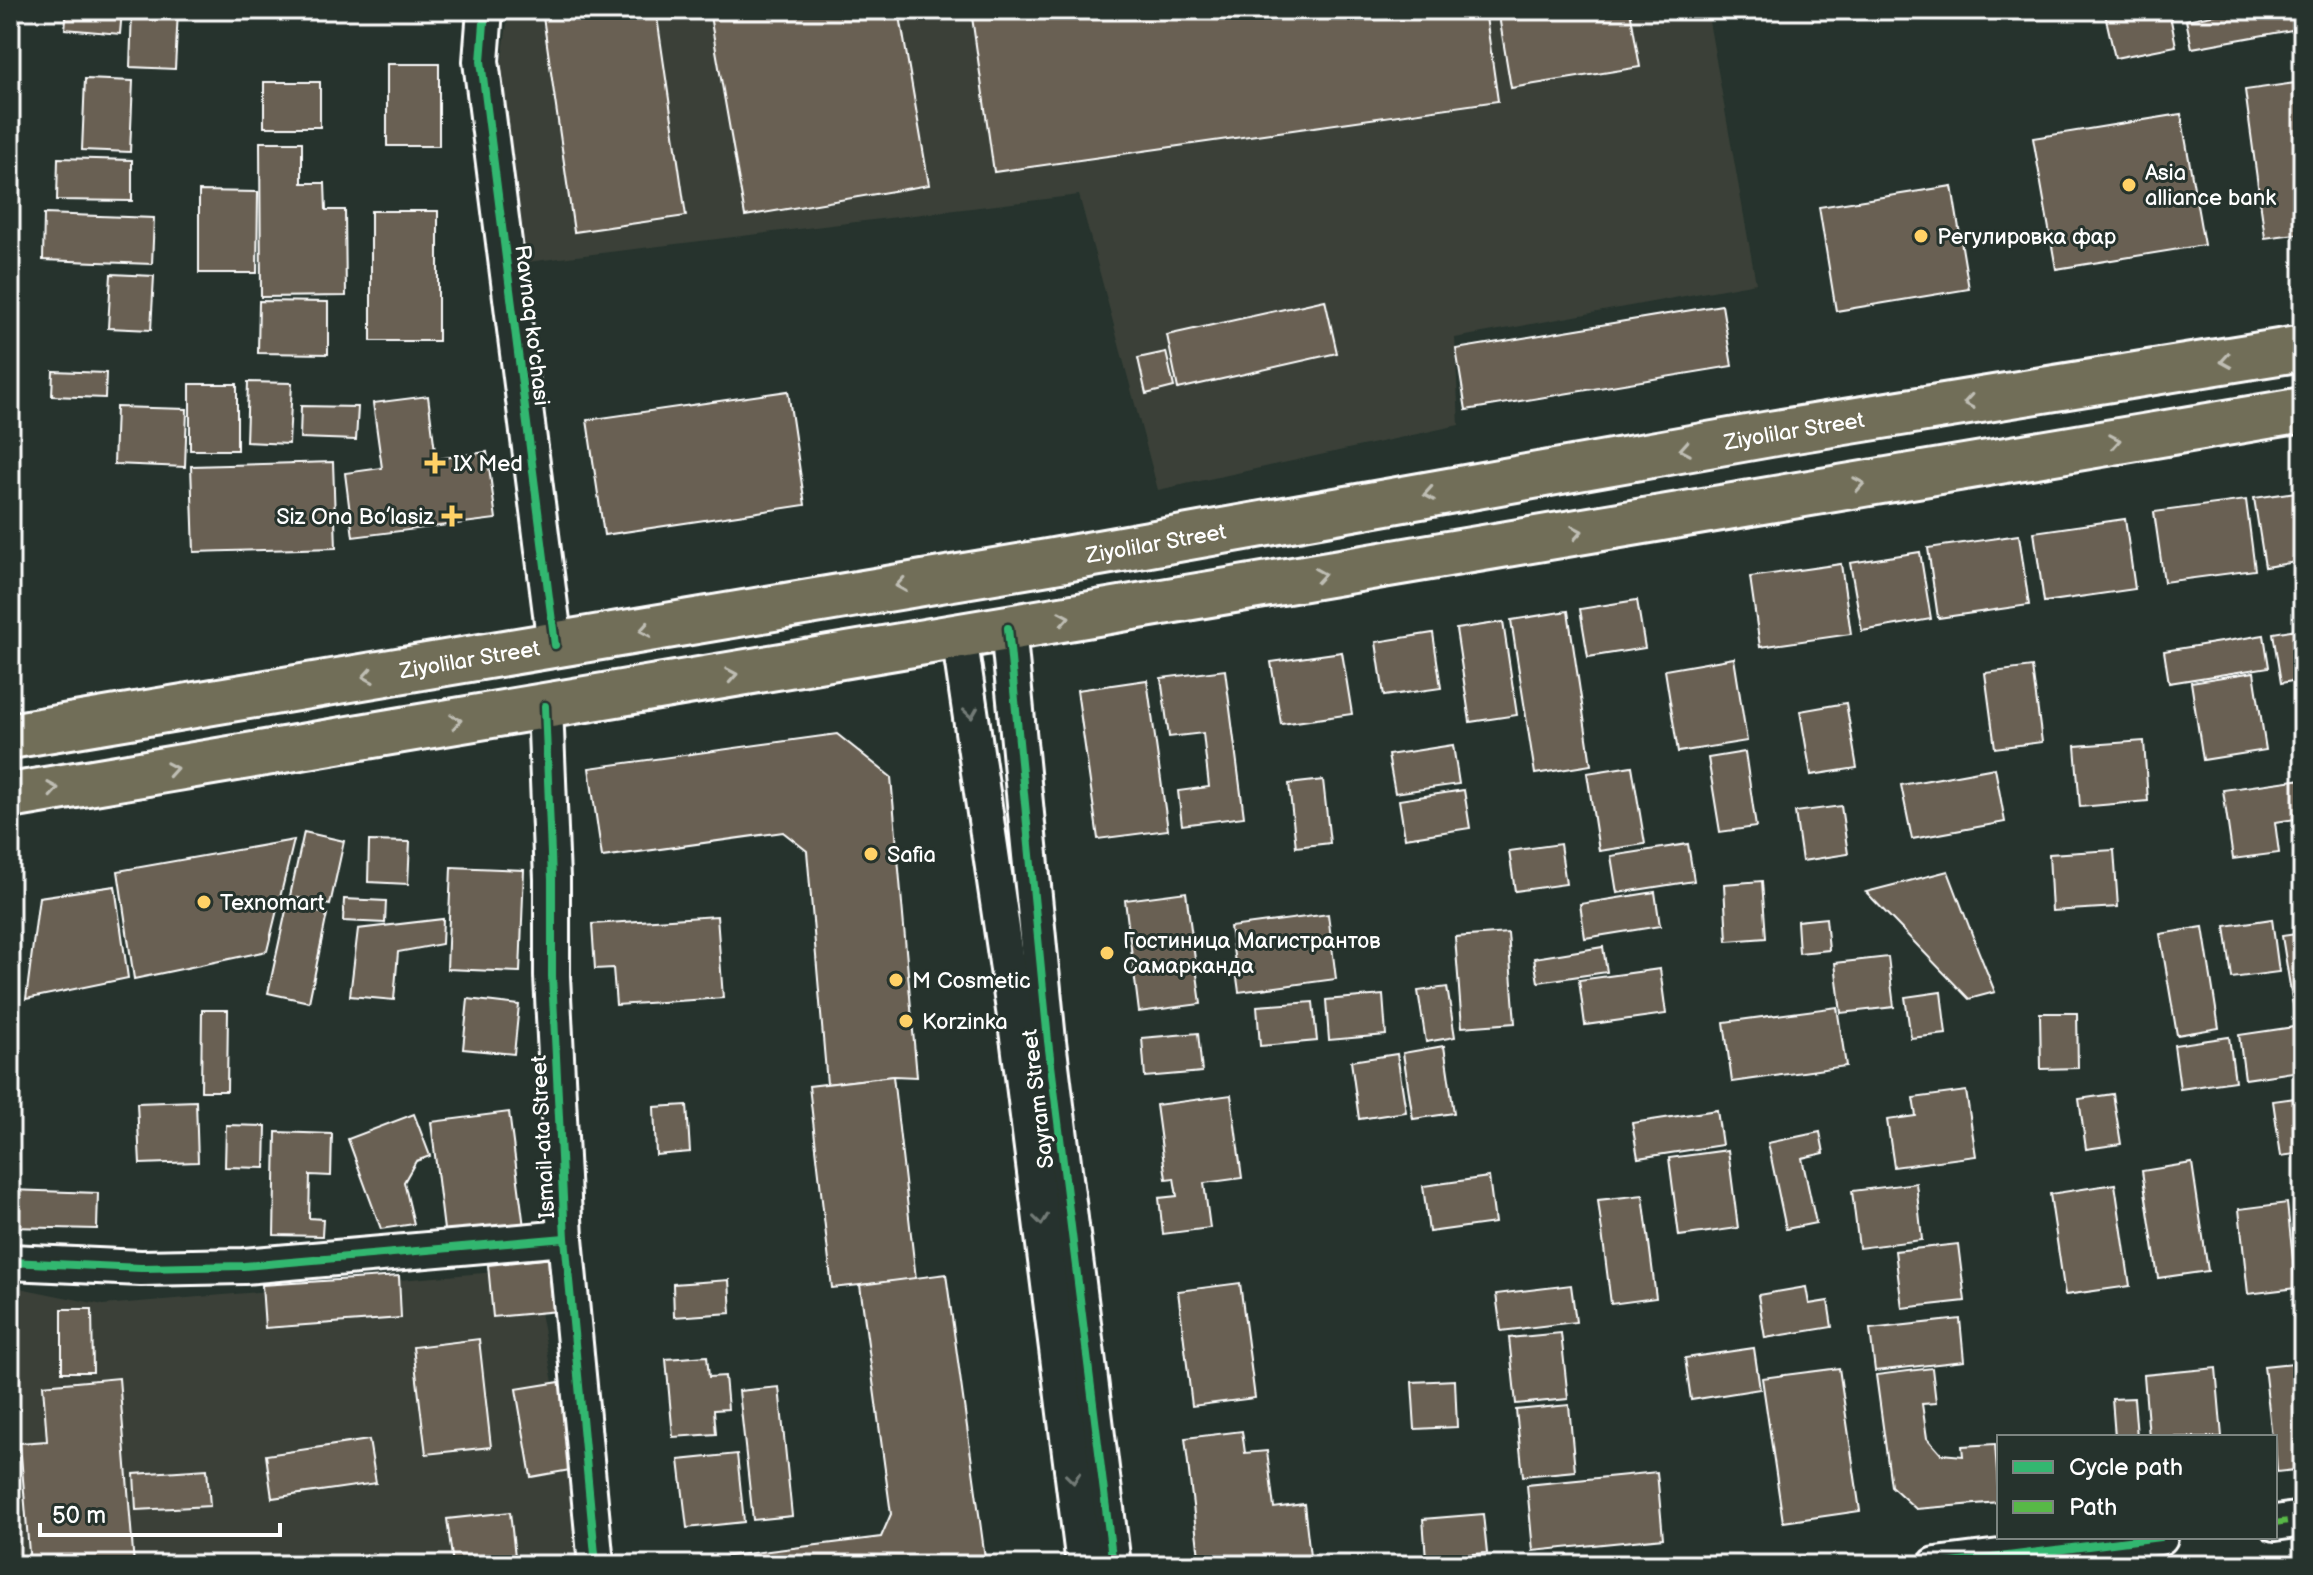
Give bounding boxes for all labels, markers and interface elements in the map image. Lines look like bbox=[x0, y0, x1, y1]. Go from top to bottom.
place label: Asia alliance bank bbox=[2145, 160, 2276, 212]
marker: Asia alliance bank bbox=[2120, 176, 2138, 194]
place label: Регулировка фар bbox=[1937, 224, 2117, 251]
marker: Регулировка фар bbox=[1912, 227, 1930, 245]
street label: Ravnaq ko'chasi bbox=[508, 243, 555, 407]
one-way arrow bbox=[2219, 352, 2233, 369]
one-way arrow bbox=[1962, 393, 1976, 410]
street label: Ziyolilar Street bbox=[1721, 407, 1867, 457]
one-way arrow bbox=[2109, 434, 2122, 451]
one-way arrow bbox=[1678, 440, 1692, 457]
place label: IX Med bbox=[453, 451, 523, 478]
marker: IX Med bbox=[424, 452, 446, 474]
one-way arrow bbox=[1852, 477, 1866, 494]
one-way arrow bbox=[1422, 485, 1436, 502]
place label: Siz Ona Bo’lasiz bbox=[276, 504, 434, 531]
marker: Siz Ona Bo’lasiz bbox=[441, 505, 463, 527]
street label: Ziyolilar Street bbox=[1083, 519, 1228, 570]
one-way arrow bbox=[1570, 525, 1583, 542]
one-way arrow bbox=[1313, 568, 1327, 585]
one-way arrow bbox=[894, 576, 908, 593]
one-way arrow bbox=[1057, 610, 1070, 627]
one-way arrow bbox=[638, 621, 652, 638]
street label: Ziyolilar Street bbox=[397, 635, 542, 686]
one-way arrow bbox=[361, 667, 375, 684]
one-way arrow bbox=[725, 667, 739, 684]
one-way arrow bbox=[962, 706, 979, 720]
one-way arrow bbox=[449, 713, 463, 730]
one-way arrow bbox=[165, 761, 179, 778]
one-way arrow bbox=[46, 781, 59, 798]
place label: Safia bbox=[887, 842, 936, 869]
marker: Safia bbox=[862, 845, 880, 863]
place label: Texnomart bbox=[220, 890, 325, 917]
marker: Texnomart bbox=[195, 893, 213, 911]
place label: Гостиница Магистрантов Самарканда bbox=[1123, 928, 1381, 980]
marker: Гостиница Магистрантов Самарканда bbox=[1098, 944, 1116, 962]
place label: M Cosmetic bbox=[912, 968, 1031, 995]
marker: M Cosmetic bbox=[887, 971, 905, 989]
place label: Korzinka bbox=[922, 1009, 1008, 1036]
marker: Korzinka bbox=[897, 1012, 915, 1030]
street label: Sayram Street bbox=[1017, 1028, 1060, 1170]
street label: Ismail-ata Street bbox=[526, 1054, 561, 1219]
one-way arrow bbox=[1032, 1213, 1049, 1227]
legend bbox=[1997, 1435, 2277, 1539]
text: Cycle path bbox=[2069, 1453, 2183, 1482]
one-way arrow bbox=[1064, 1471, 1081, 1485]
scale bar bbox=[40, 1487, 280, 1537]
text: Path bbox=[2069, 1493, 2117, 1522]
text: 50 m bbox=[52, 1501, 106, 1530]

